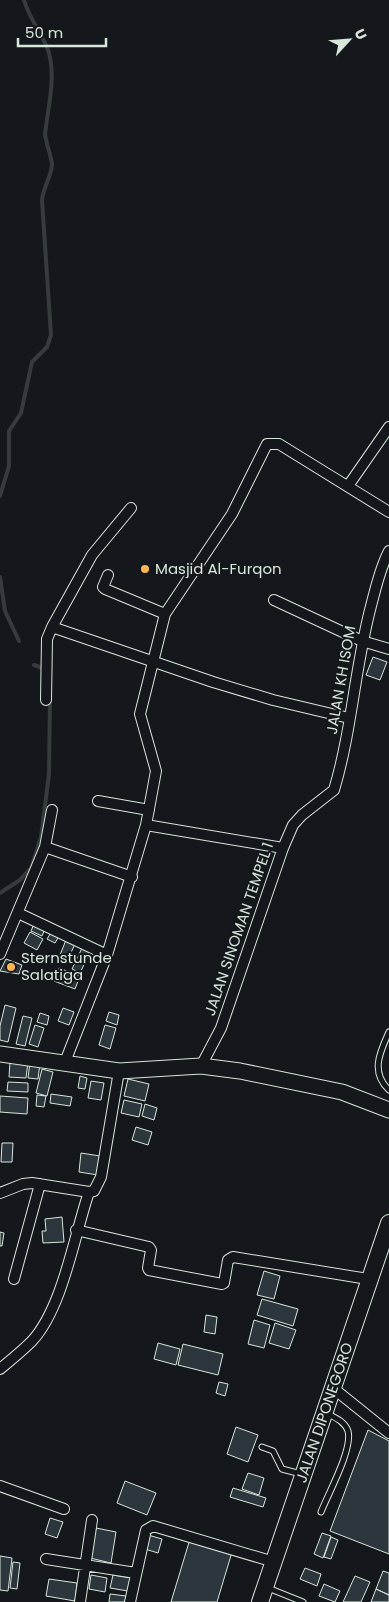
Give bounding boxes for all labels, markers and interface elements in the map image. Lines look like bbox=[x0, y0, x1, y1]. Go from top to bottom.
scale bar bbox=[18, 15, 105, 47]
north arrow bbox=[324, 15, 374, 65]
text: 50 m bbox=[25, 22, 63, 43]
text: U bbox=[350, 25, 372, 43]
place label: Masjid Al-Furqon bbox=[155, 558, 282, 579]
marker: Masjid Al-Furqon bbox=[139, 563, 151, 575]
street label: JALAN KH ISOM bbox=[321, 624, 360, 736]
street label: JALAN SINOMAN TEMPEL 1 bbox=[199, 839, 278, 1018]
place label: Sternstunde Salatiga bbox=[21, 947, 112, 985]
marker: Sternstunde Salatiga bbox=[5, 961, 17, 973]
street label: JALAN DIPONEGORO bbox=[290, 1339, 358, 1485]

